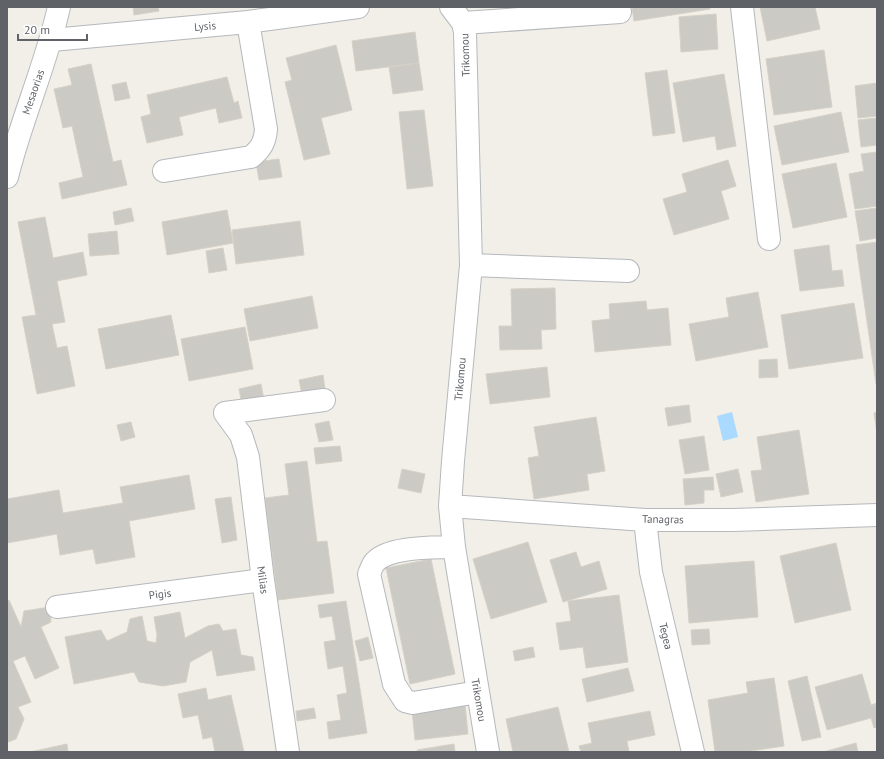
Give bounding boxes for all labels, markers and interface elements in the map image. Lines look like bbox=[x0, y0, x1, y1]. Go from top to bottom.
scale bar bbox=[18, 16, 87, 42]
street label: Lysis bbox=[193, 18, 217, 34]
text: 20 m bbox=[24, 22, 50, 37]
street label: Trikomou bbox=[457, 33, 473, 77]
street label: Mesaorias bbox=[19, 67, 47, 117]
street label: Trikomou bbox=[451, 357, 469, 401]
street label: Tanagras bbox=[642, 512, 684, 526]
street label: Milias bbox=[254, 565, 272, 595]
street label: Pigis bbox=[148, 586, 172, 602]
street label: Tegea bbox=[656, 621, 676, 651]
street label: Trikomou bbox=[468, 677, 490, 723]

